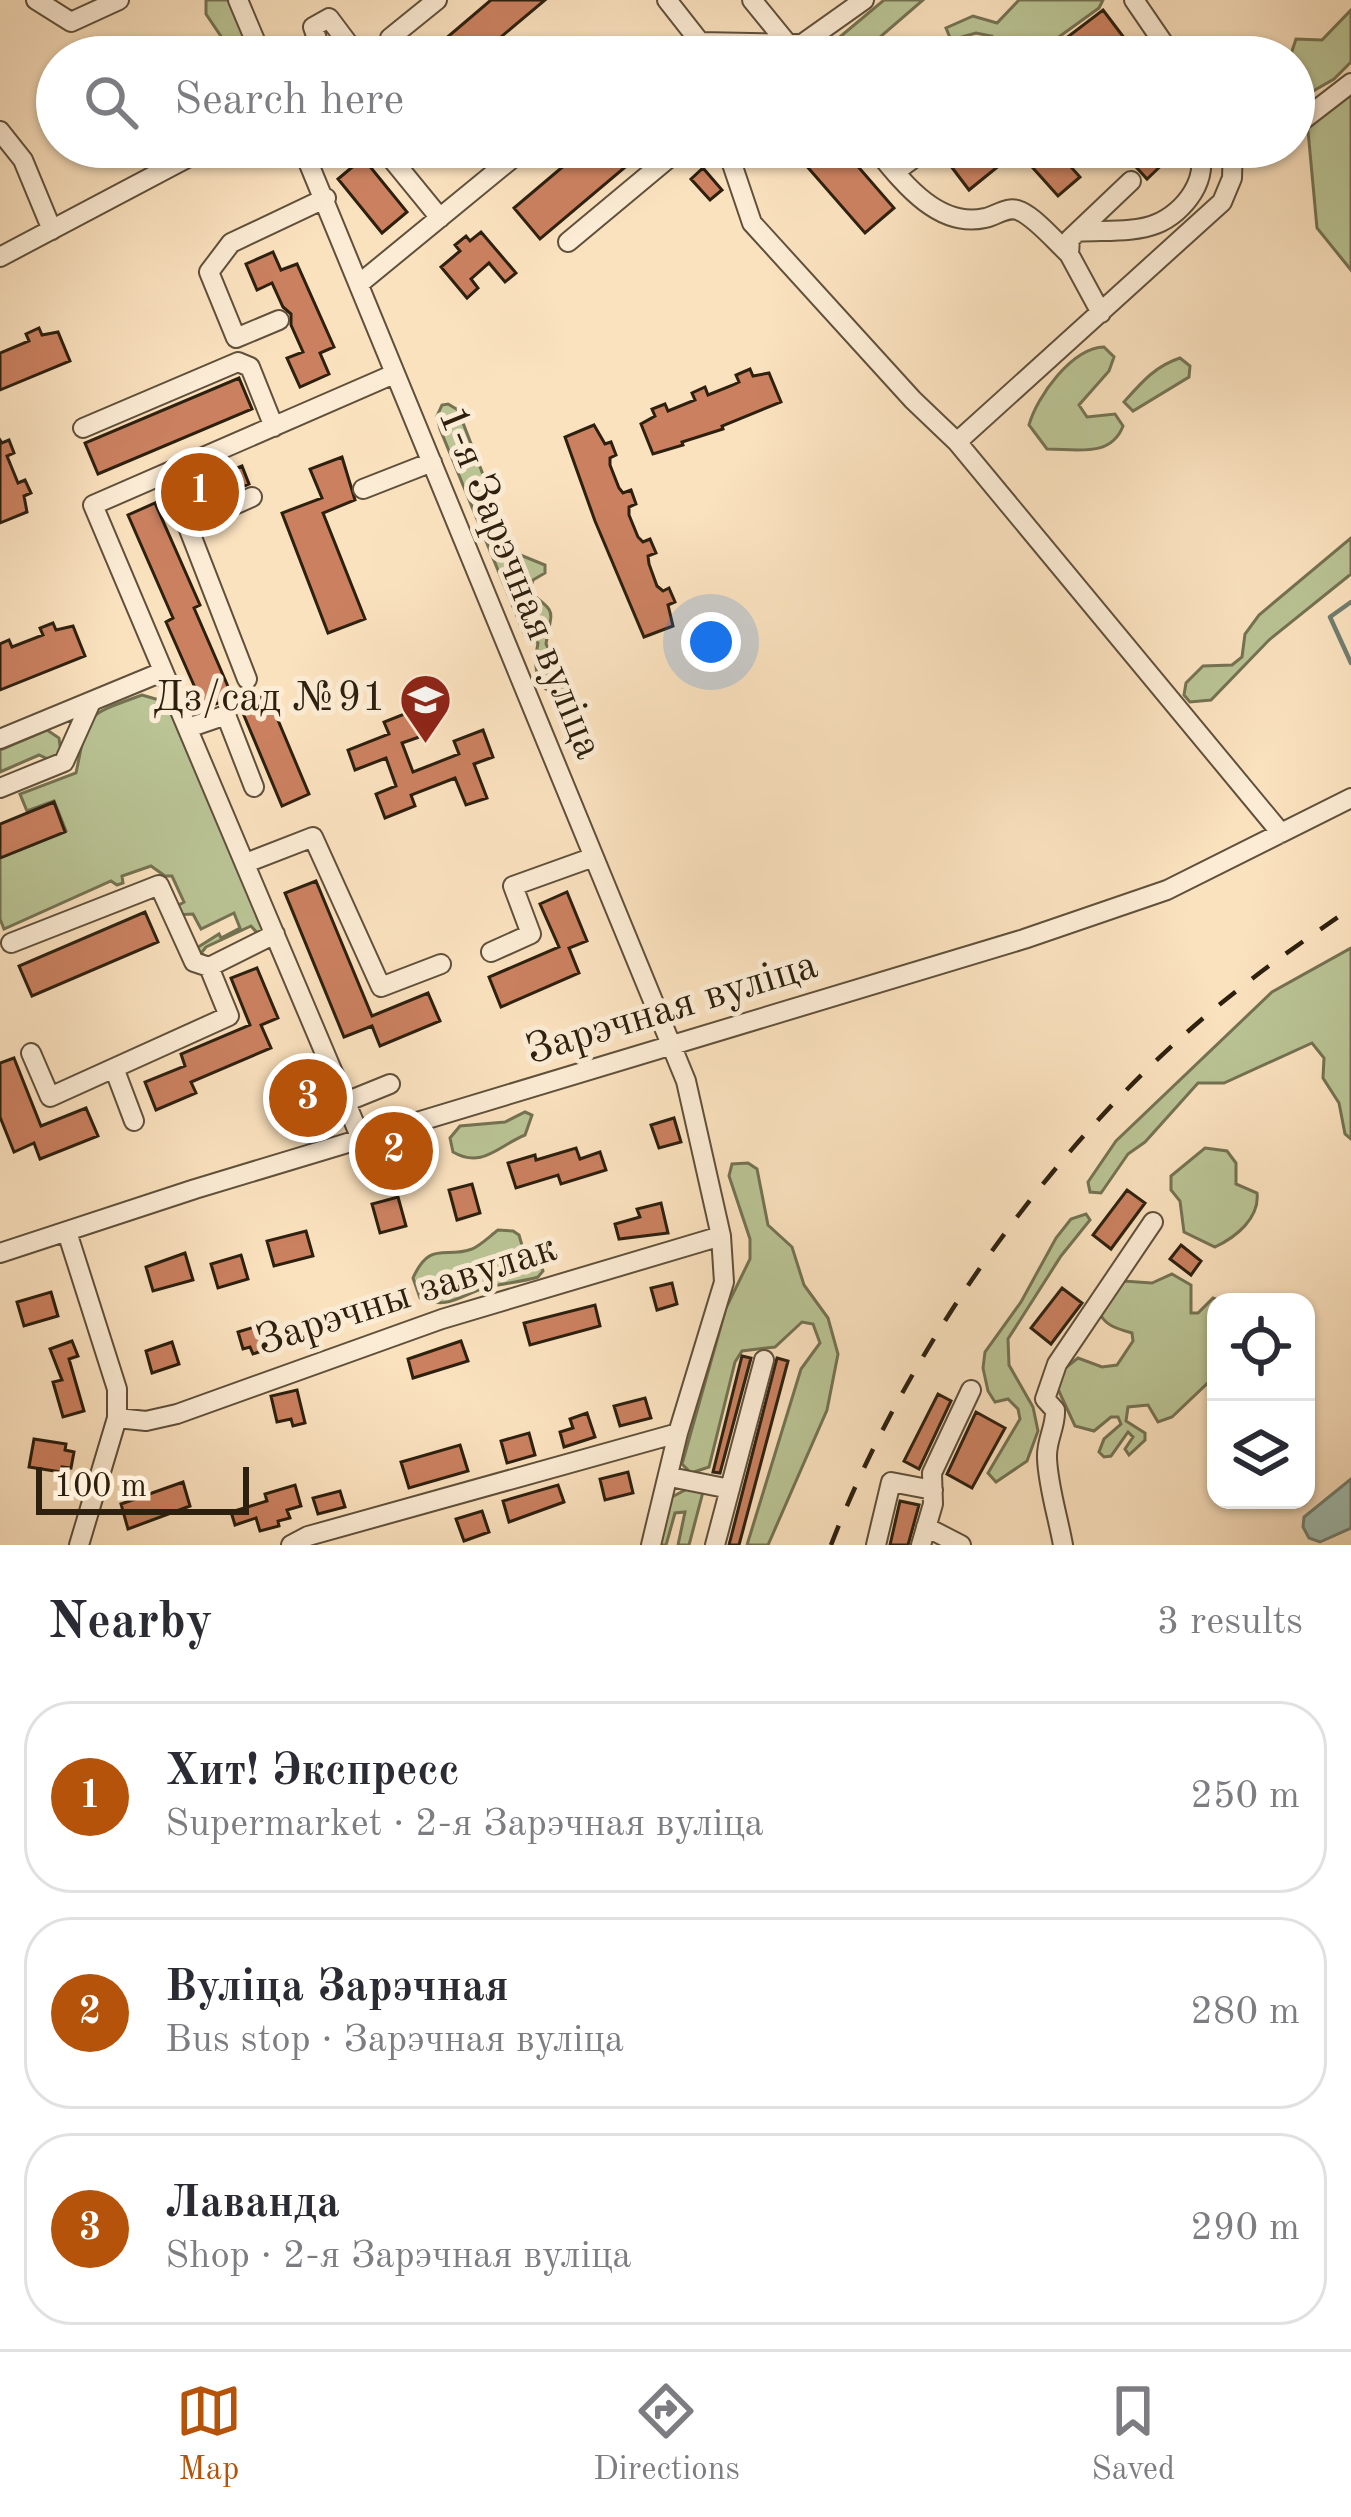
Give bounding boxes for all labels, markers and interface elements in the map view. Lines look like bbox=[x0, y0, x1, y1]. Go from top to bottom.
search box bbox=[36, 36, 1315, 168]
icon: search bbox=[78, 69, 144, 135]
text: Search here bbox=[174, 79, 404, 124]
street label: 1-я Зарэчная вуліца bbox=[429, 401, 609, 765]
pin: 1 bbox=[161, 447, 239, 537]
your location bbox=[681, 612, 741, 672]
school or university icon: Дз/сад №91 bbox=[397, 671, 453, 745]
place label: Дз/сад №91 bbox=[153, 678, 386, 720]
street label: Зарэчная вуліца bbox=[521, 945, 823, 1073]
pin: 3 bbox=[269, 1053, 347, 1143]
pin: 2 bbox=[355, 1106, 433, 1196]
street label: Зарэчны завулак bbox=[252, 1228, 562, 1364]
map controls bbox=[1207, 1293, 1315, 1509]
button: locate bbox=[1207, 1293, 1315, 1401]
button: layers bbox=[1207, 1401, 1315, 1509]
scale bar bbox=[36, 1461, 249, 1514]
text: 100 m bbox=[54, 1471, 147, 1504]
text: Nearby bbox=[48, 1598, 213, 1649]
text: 3 results bbox=[1157, 1603, 1303, 1642]
text: Хит! Экспресс bbox=[165, 1750, 460, 1795]
text: 1 bbox=[79, 1777, 101, 1816]
text: 250 m bbox=[1190, 1777, 1300, 1816]
text: Supermarket · 2-я Зарэчная вуліца bbox=[165, 1805, 764, 1844]
text: Вуліца Зарэчная bbox=[165, 1966, 509, 2011]
text: 2 bbox=[79, 1993, 101, 2032]
text: 280 m bbox=[1190, 1993, 1300, 2032]
text: Bus stop · Зарэчная вуліца bbox=[165, 2021, 624, 2060]
text: Лаванда bbox=[165, 2182, 340, 2227]
text: 3 bbox=[79, 2209, 101, 2248]
text: 290 m bbox=[1190, 2209, 1300, 2248]
text: Shop · 2-я Зарэчная вуліца bbox=[165, 2237, 632, 2276]
tab: Map bbox=[176, 2378, 242, 2491]
tab: Directions bbox=[593, 2378, 740, 2491]
tab: Saved bbox=[1091, 2378, 1175, 2491]

